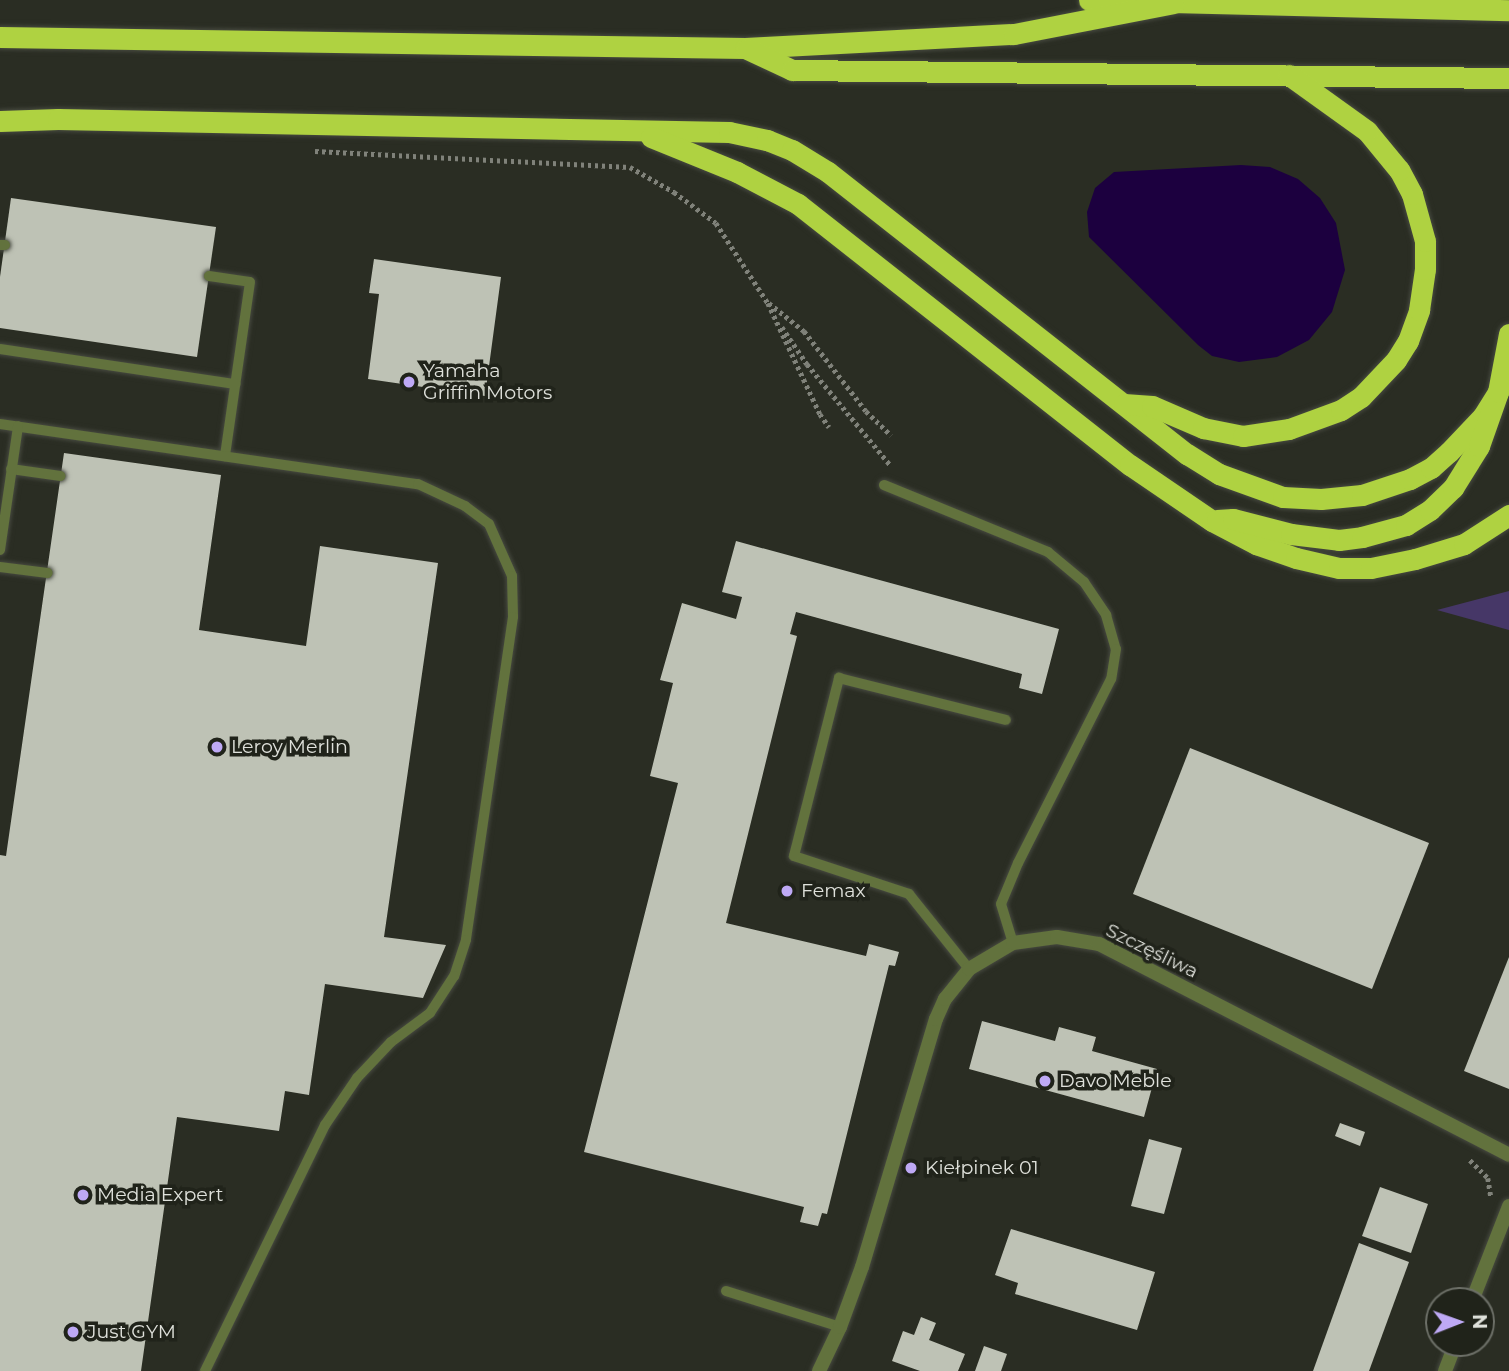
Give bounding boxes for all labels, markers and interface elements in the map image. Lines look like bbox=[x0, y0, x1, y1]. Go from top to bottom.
place label: Yamaha Griffin Motors bbox=[423, 360, 552, 404]
marker: Yamaha Griffin Motors bbox=[401, 374, 417, 390]
place label: Leroy Merlin bbox=[231, 736, 348, 758]
marker: Leroy Merlin bbox=[209, 739, 225, 755]
place label: Femax bbox=[801, 880, 866, 902]
marker: Femax bbox=[779, 883, 795, 899]
street label: Szczęśliwa bbox=[1102, 919, 1202, 983]
place label: Davo Meble bbox=[1059, 1070, 1172, 1092]
marker: Davo Meble bbox=[1037, 1073, 1053, 1089]
place label: Kiełpinek 01 bbox=[925, 1157, 1038, 1179]
marker: Kiełpinek 01 bbox=[903, 1160, 919, 1176]
place label: Media Expert bbox=[97, 1184, 223, 1206]
marker: Media Expert bbox=[75, 1187, 91, 1203]
north arrow bbox=[1425, 1287, 1495, 1357]
text: N bbox=[1468, 1314, 1491, 1330]
place label: Just GYM bbox=[87, 1321, 176, 1343]
marker: Just GYM bbox=[65, 1324, 81, 1340]

